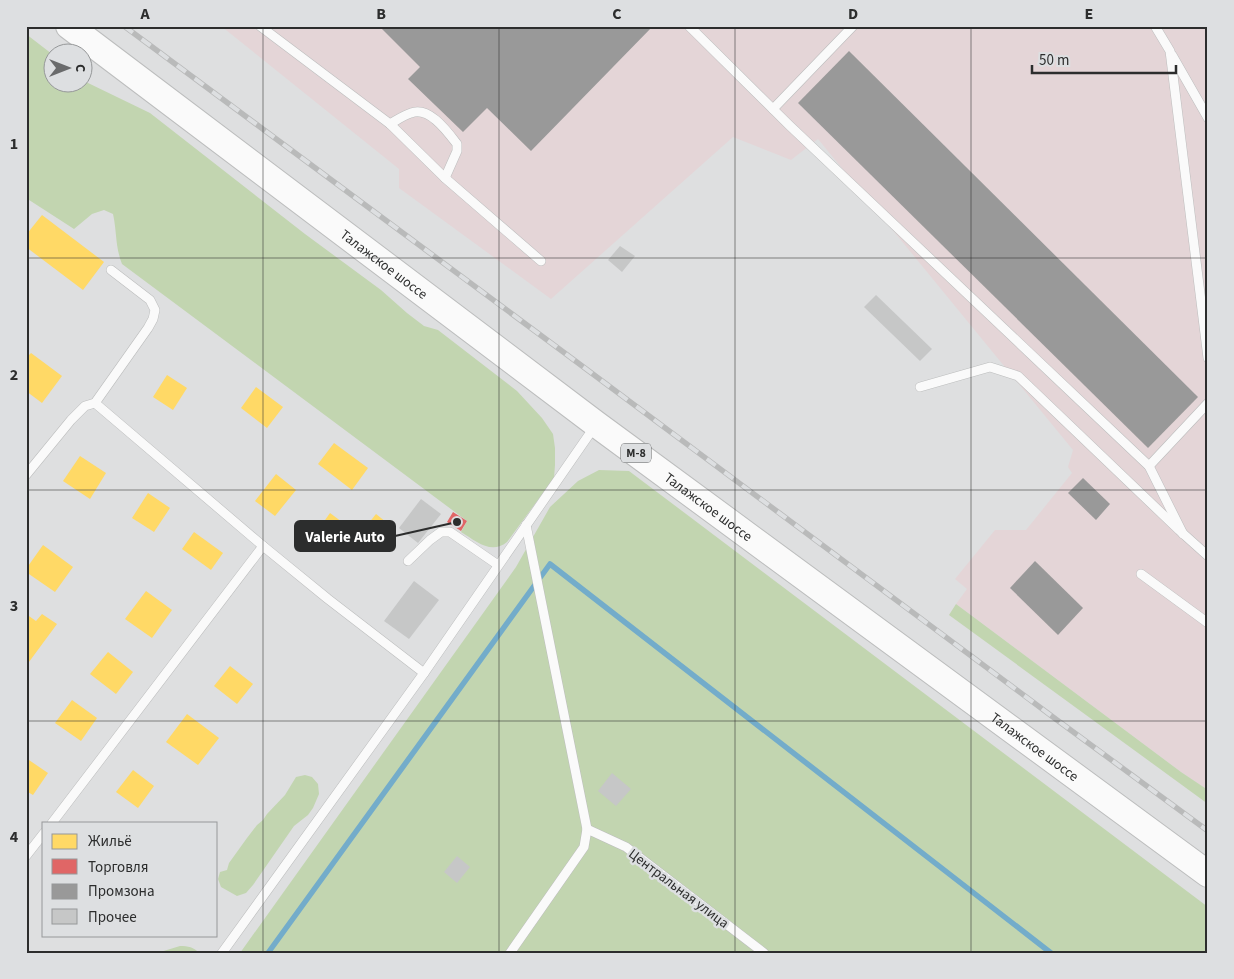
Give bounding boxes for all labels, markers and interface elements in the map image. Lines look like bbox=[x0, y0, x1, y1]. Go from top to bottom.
text: A bbox=[139, 3, 150, 25]
text: B bbox=[376, 3, 386, 25]
text: C bbox=[612, 3, 622, 25]
text: D bbox=[848, 3, 858, 25]
text: E bbox=[1085, 3, 1093, 25]
north arrow bbox=[42, 42, 92, 92]
scale bar bbox=[1032, 42, 1175, 74]
text: 50 m bbox=[1039, 50, 1069, 71]
text: С bbox=[70, 64, 90, 72]
text: 1 bbox=[10, 133, 18, 155]
street label: Талажское шоссе bbox=[336, 225, 432, 305]
text: 2 bbox=[10, 364, 18, 386]
road number: М-8 bbox=[621, 443, 651, 462]
street label: Талажское шоссе bbox=[660, 468, 756, 547]
callout: Valerie Auto bbox=[295, 521, 395, 551]
text: Valerie Auto bbox=[304, 527, 385, 548]
text: 3 bbox=[10, 595, 18, 617]
street label: Талажское шоссе bbox=[986, 708, 1082, 787]
legend bbox=[42, 822, 218, 936]
text: 4 bbox=[10, 826, 19, 848]
text: Жильё bbox=[88, 831, 132, 852]
street label: Центральная улица bbox=[624, 844, 733, 933]
text: Торговля bbox=[88, 857, 148, 878]
text: Промзона bbox=[88, 881, 155, 902]
text: Прочее bbox=[88, 907, 137, 928]

